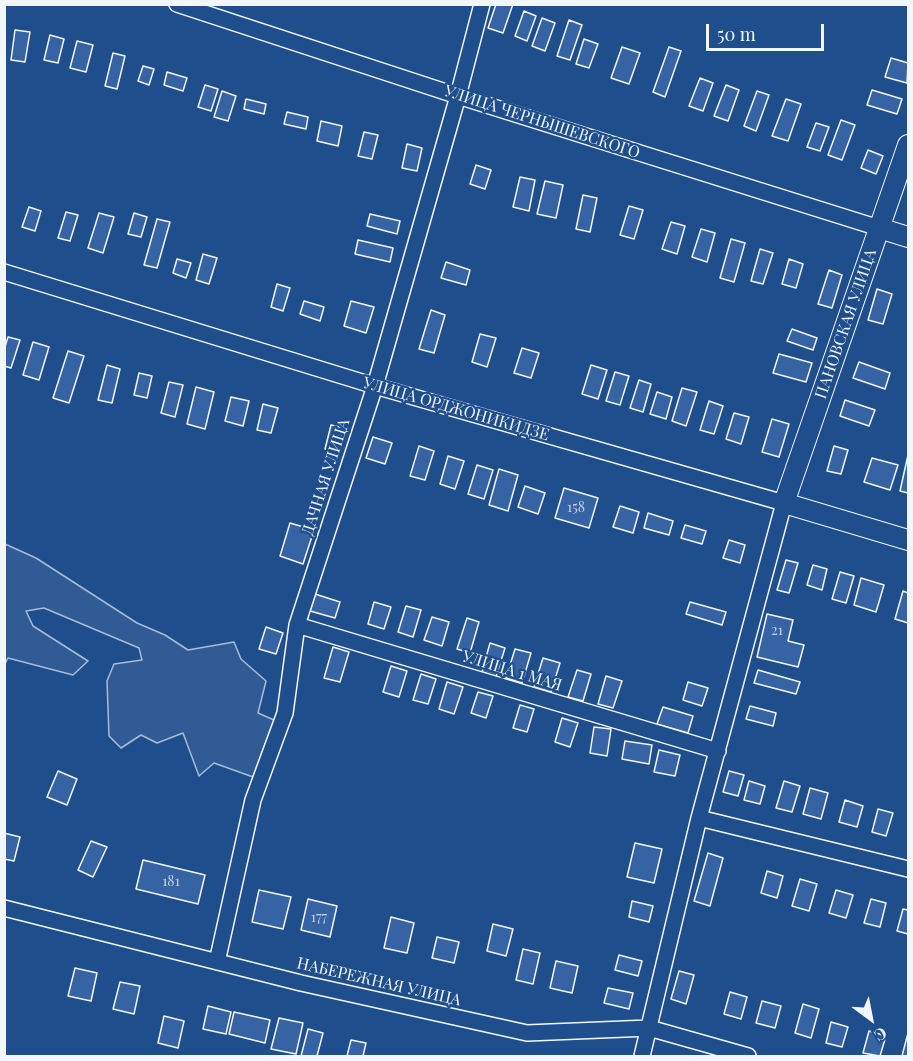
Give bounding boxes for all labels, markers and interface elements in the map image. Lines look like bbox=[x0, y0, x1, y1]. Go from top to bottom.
scale bar bbox=[709, 12, 828, 50]
text: 50 m bbox=[717, 22, 756, 46]
street label: УЛИЦА ЧЕРНЫШЕВСКОГО bbox=[442, 81, 642, 163]
street label: ПАНОВСКАЯ УЛИЦА bbox=[811, 247, 881, 401]
street label: УЛИЦА ОРДЖОНИКИДЗЕ bbox=[361, 373, 551, 445]
street label: ДАЧНАЯ УЛИЦА bbox=[298, 416, 354, 538]
house number: 158 bbox=[567, 500, 585, 516]
house number: 21 bbox=[771, 623, 783, 639]
street label: УЛИЦА 1 МАЯ bbox=[460, 647, 564, 695]
house number: 181 bbox=[162, 874, 180, 890]
house number: 177 bbox=[311, 910, 327, 926]
street label: НАБЕРЕЖНАЯ УЛИЦА bbox=[295, 954, 463, 1010]
north arrow bbox=[841, 989, 901, 1049]
text: С bbox=[870, 1023, 891, 1047]

